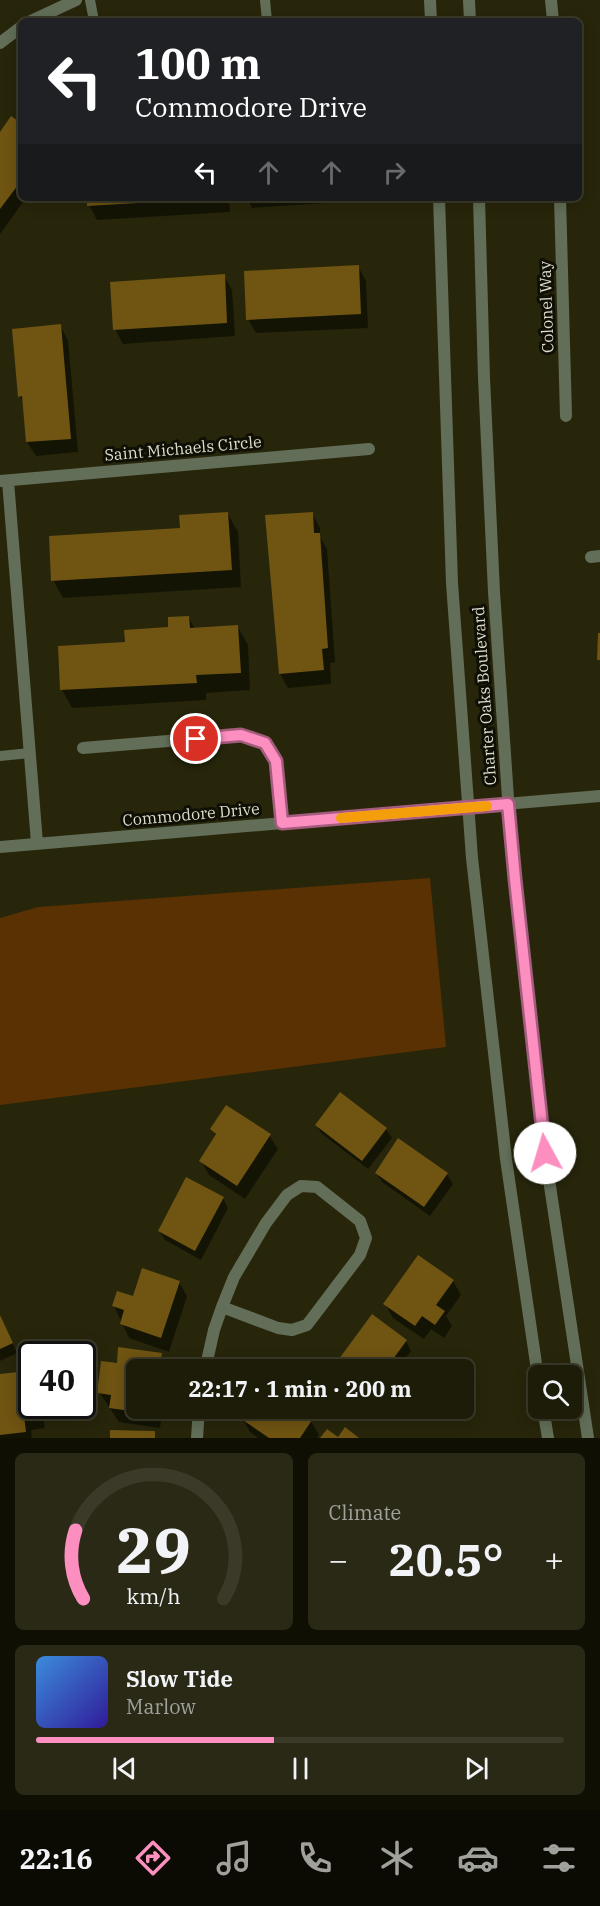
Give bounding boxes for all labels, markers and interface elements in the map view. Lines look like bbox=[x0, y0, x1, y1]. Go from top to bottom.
text: 100 m bbox=[135, 36, 261, 91]
icon: left bbox=[36, 42, 114, 120]
text: Commodore Drive bbox=[135, 89, 367, 124]
icon: left bbox=[189, 156, 222, 189]
icon: ahead bbox=[252, 156, 285, 189]
icon: ahead bbox=[315, 156, 348, 189]
icon: right bbox=[378, 156, 411, 189]
street label: Colonel Way bbox=[534, 260, 558, 353]
street label: Saint Michaels Circle bbox=[104, 431, 262, 465]
street label: Charter Oaks Boulevard bbox=[468, 606, 500, 786]
pin bbox=[170, 713, 221, 764]
icon: arrive bbox=[179, 722, 212, 755]
street label: Commodore Drive bbox=[122, 798, 260, 830]
position arrow bbox=[513, 1121, 577, 1185]
speed limit sign: 40 bbox=[18, 1341, 96, 1419]
map controls bbox=[528, 1365, 582, 1419]
button: search bbox=[528, 1365, 582, 1419]
text: 22:17 · 1 min · 200 m bbox=[188, 1374, 412, 1403]
text: Climate bbox=[329, 1499, 401, 1526]
text: 29 bbox=[116, 1509, 191, 1590]
text: 20.5° bbox=[389, 1530, 504, 1588]
text: − bbox=[329, 1538, 348, 1581]
text: + bbox=[544, 1538, 564, 1581]
text: km/h bbox=[127, 1582, 181, 1610]
text: Slow Tide bbox=[126, 1664, 233, 1693]
text: Marlow bbox=[126, 1693, 196, 1720]
icon: previous bbox=[108, 1752, 141, 1785]
icon: pause bbox=[284, 1752, 317, 1785]
icon: next bbox=[460, 1752, 493, 1785]
icon: directions bbox=[132, 1837, 174, 1879]
icon: music bbox=[213, 1837, 255, 1879]
icon: phone bbox=[294, 1837, 336, 1879]
icon: climate bbox=[376, 1837, 418, 1879]
icon: car bbox=[457, 1837, 499, 1879]
icon: filters bbox=[538, 1837, 580, 1879]
text: 22:16 bbox=[20, 1841, 93, 1876]

